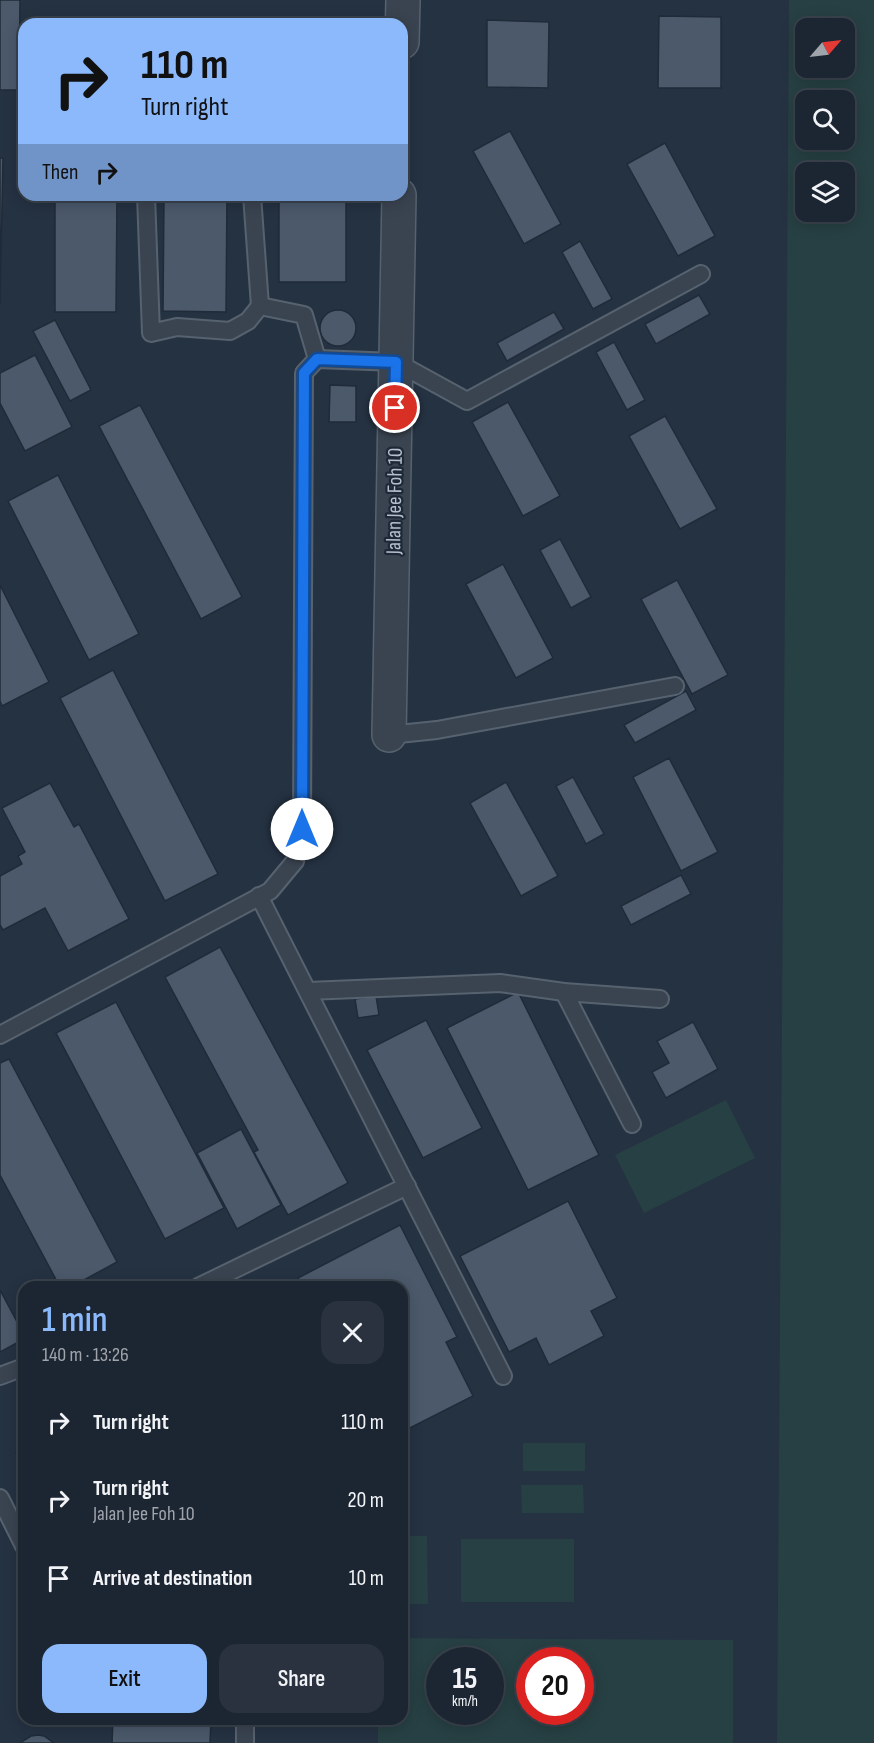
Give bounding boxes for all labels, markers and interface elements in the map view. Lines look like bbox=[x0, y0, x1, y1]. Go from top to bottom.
north arrow bbox=[795, 18, 855, 78]
map controls bbox=[795, 18, 855, 222]
text: 110 m bbox=[141, 40, 228, 91]
icon: right bbox=[42, 42, 120, 120]
button: search bbox=[795, 90, 855, 150]
text: Turn right bbox=[141, 91, 228, 123]
icon: right bbox=[90, 156, 123, 189]
text: Then bbox=[42, 159, 78, 186]
button: layers bbox=[795, 162, 855, 222]
pin bbox=[369, 382, 420, 433]
icon: arrive bbox=[378, 391, 411, 424]
street label: Jalan Jee Foh 10 bbox=[381, 447, 408, 556]
position arrow bbox=[270, 797, 334, 861]
text: 1 min bbox=[42, 1299, 107, 1342]
button: close bbox=[321, 1301, 384, 1364]
text: 140 m · 13:26 bbox=[42, 1343, 129, 1367]
icon: right bbox=[42, 1406, 75, 1439]
text: Turn right bbox=[93, 1409, 169, 1436]
text: 110 m bbox=[341, 1409, 384, 1436]
text: Turn right bbox=[93, 1475, 169, 1502]
icon: right bbox=[42, 1484, 75, 1517]
text: 20 m bbox=[348, 1487, 384, 1514]
text: Jalan Jee Foh 10 bbox=[93, 1502, 195, 1526]
icon: arrive bbox=[42, 1562, 75, 1595]
text: Arrive at destination bbox=[93, 1565, 252, 1592]
text: 10 m bbox=[349, 1565, 384, 1592]
button: Exit bbox=[42, 1644, 207, 1713]
button: Share bbox=[219, 1644, 384, 1713]
speed limit sign: 20 bbox=[516, 1647, 594, 1725]
text: 15 bbox=[453, 1661, 478, 1697]
text: km/h bbox=[452, 1692, 478, 1711]

